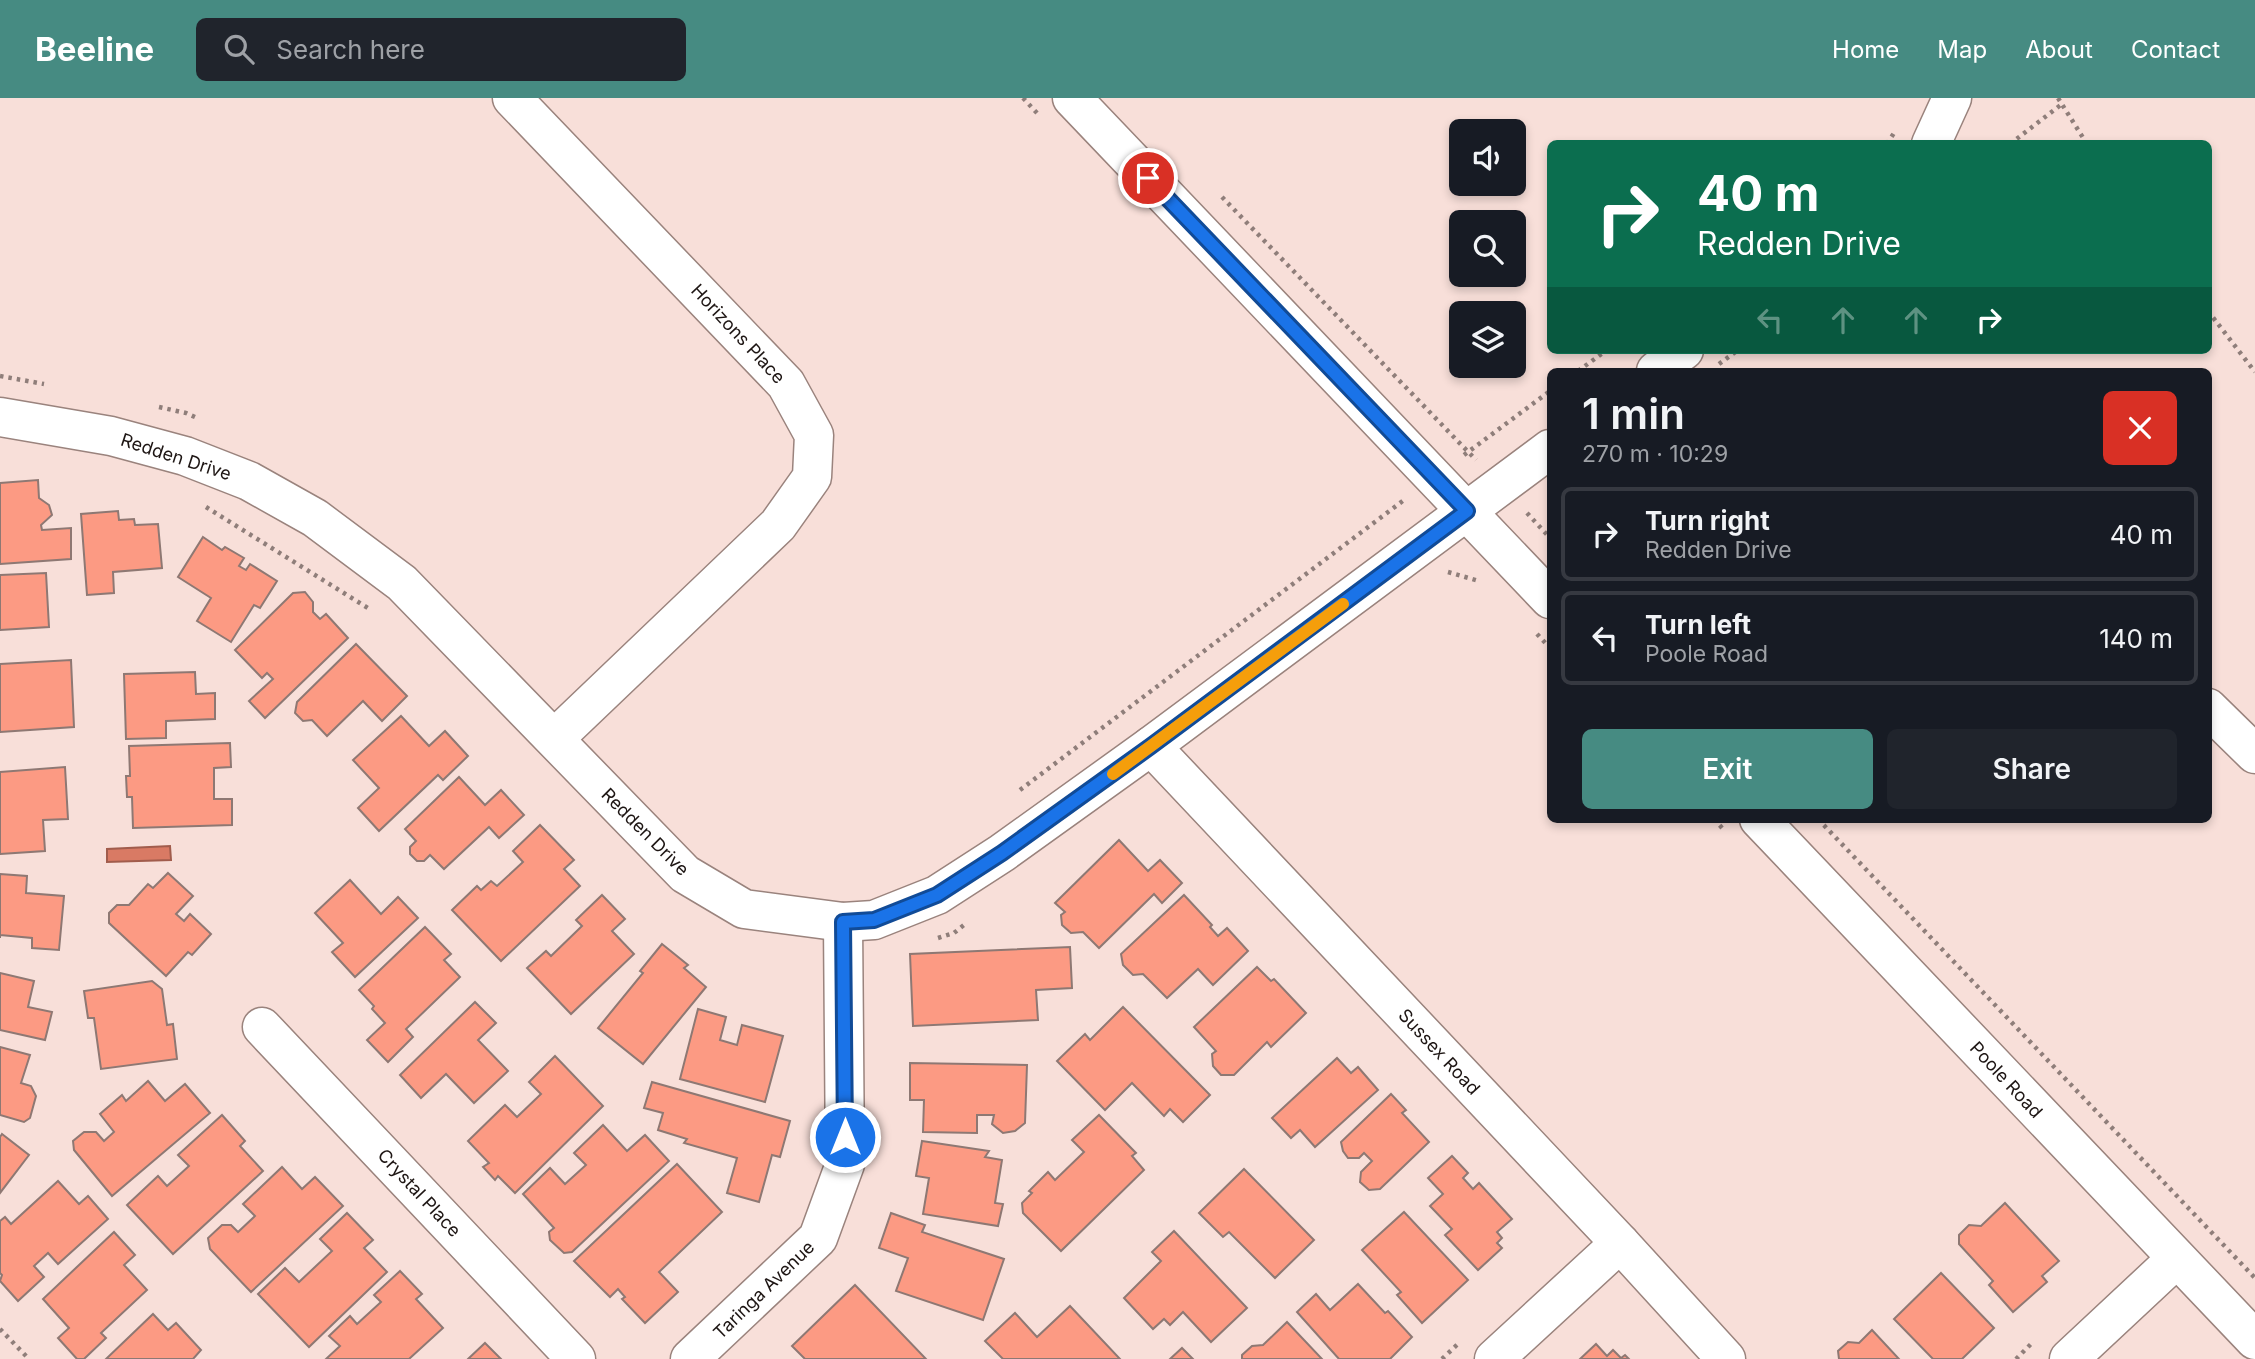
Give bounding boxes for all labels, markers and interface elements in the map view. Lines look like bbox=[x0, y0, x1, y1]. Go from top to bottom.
search box bbox=[196, 18, 686, 81]
text: Beeline bbox=[35, 29, 154, 69]
icon: search bbox=[220, 30, 258, 68]
text: Search here bbox=[276, 34, 425, 65]
text: Home bbox=[1832, 35, 1899, 64]
text: Map bbox=[1937, 35, 1987, 64]
text: About bbox=[2025, 35, 2093, 64]
text: Contact bbox=[2131, 35, 2220, 64]
map controls bbox=[1449, 119, 1526, 378]
button: sound bbox=[1449, 119, 1526, 196]
pin bbox=[1118, 148, 1178, 208]
icon: arrive bbox=[1129, 159, 1167, 197]
text: 40 m bbox=[1697, 164, 1820, 223]
icon: right bbox=[1582, 168, 1673, 259]
button: search bbox=[1449, 210, 1526, 287]
text: Redden Drive bbox=[1697, 224, 1901, 263]
street label: Horizons Place bbox=[687, 280, 790, 388]
button: layers bbox=[1449, 301, 1526, 378]
icon: left bbox=[1751, 301, 1789, 339]
icon: ahead bbox=[1824, 301, 1862, 339]
icon: ahead bbox=[1897, 301, 1935, 339]
icon: right bbox=[1970, 301, 2008, 339]
text: 1 min bbox=[1582, 388, 1685, 439]
button: close bbox=[2103, 391, 2177, 465]
street label: Redden Drive bbox=[118, 429, 234, 484]
text: 270 m · 10:29 bbox=[1582, 440, 1728, 468]
text: Turn right bbox=[1645, 505, 1770, 536]
icon: right bbox=[1586, 515, 1624, 553]
text: 40 m bbox=[2110, 519, 2173, 550]
text: Redden Drive bbox=[1645, 536, 1792, 564]
text: Turn left bbox=[1645, 609, 1751, 640]
icon: left bbox=[1586, 619, 1624, 657]
text: 140 m bbox=[2099, 623, 2173, 654]
text: Poole Road bbox=[1645, 640, 1768, 668]
button: Exit bbox=[1582, 729, 1873, 809]
button: Share bbox=[1887, 729, 2177, 809]
street label: Redden Drive bbox=[597, 784, 693, 880]
street label: Sussex Road bbox=[1394, 1004, 1484, 1099]
street label: Poole Road bbox=[1966, 1037, 2047, 1122]
position arrow bbox=[808, 1100, 882, 1174]
street label: Crystal Place bbox=[373, 1145, 465, 1241]
street label: Taringa Avenue bbox=[709, 1236, 818, 1343]

